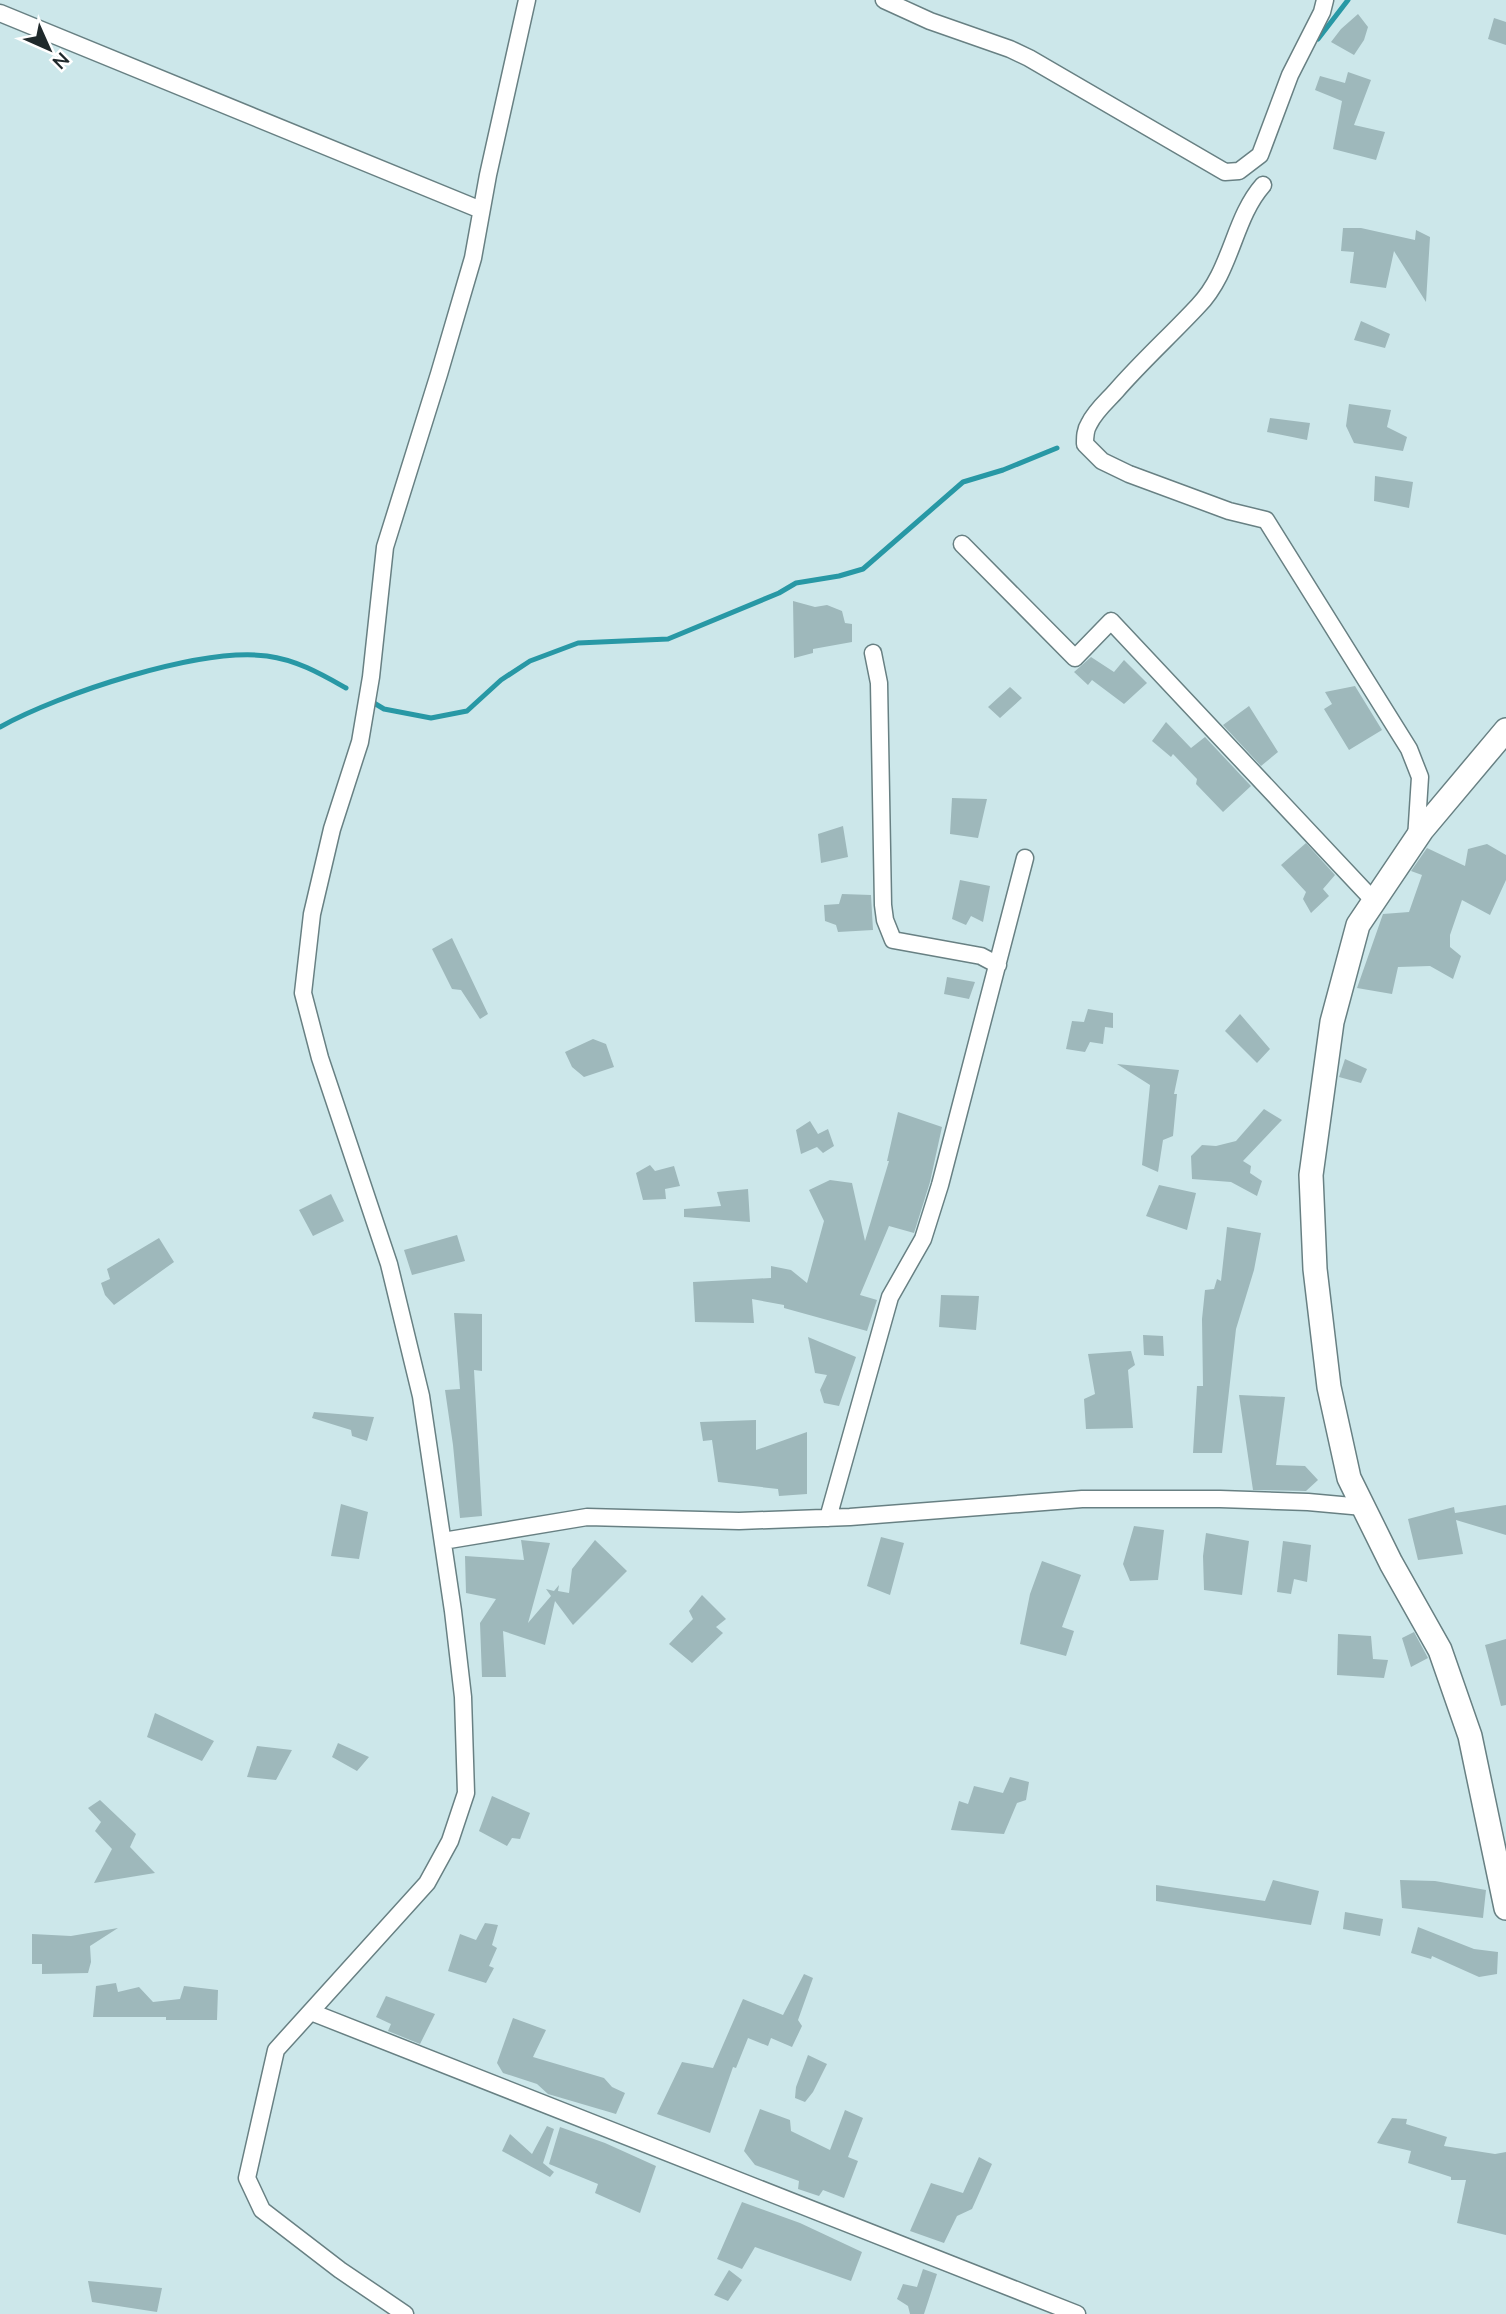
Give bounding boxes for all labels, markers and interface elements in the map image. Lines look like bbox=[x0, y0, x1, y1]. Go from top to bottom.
north arrow bbox=[14, 14, 84, 84]
text: N bbox=[47, 47, 75, 75]

